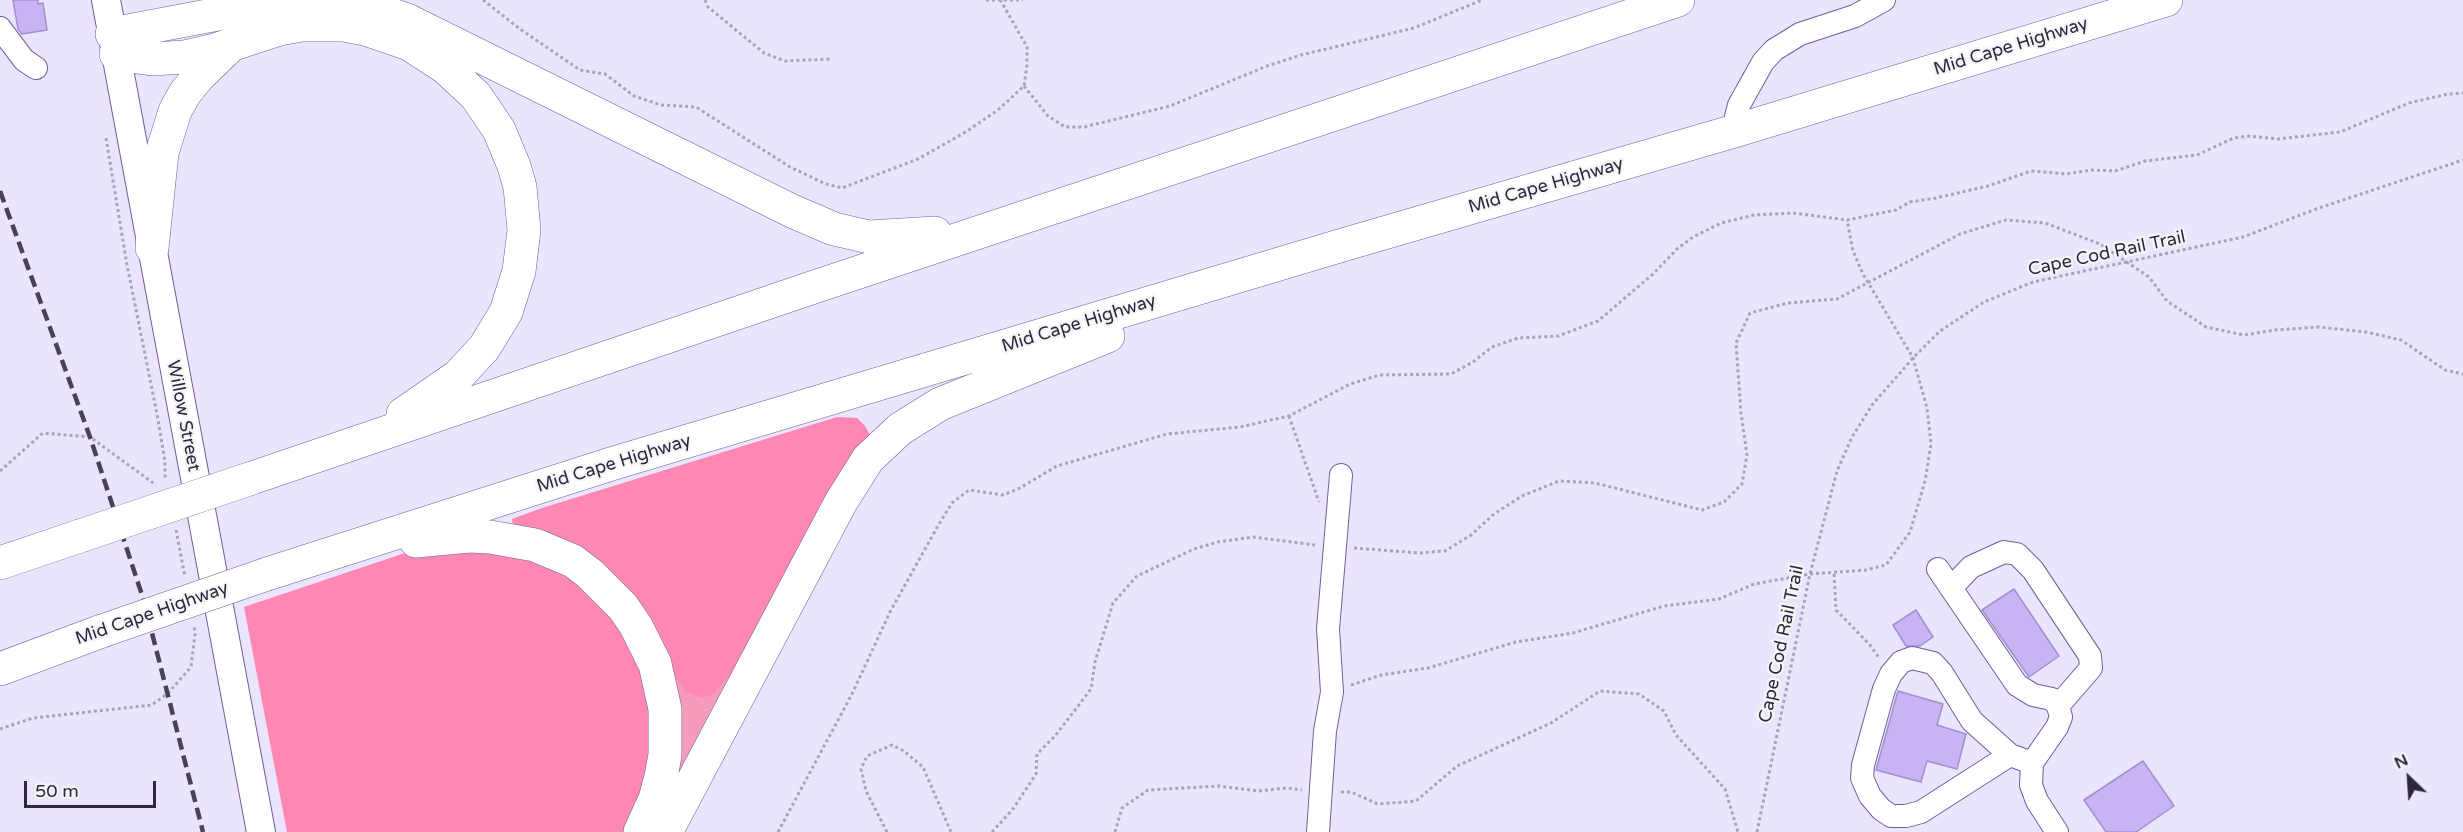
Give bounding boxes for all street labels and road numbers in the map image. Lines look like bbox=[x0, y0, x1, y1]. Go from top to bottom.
street label: Mid Cape Highway bbox=[1931, 13, 2091, 81]
street label: Mid Cape Highway bbox=[1466, 154, 1626, 218]
street label: Cape Cod Rail Trail bbox=[2026, 227, 2188, 281]
street label: Mid Cape Highway bbox=[999, 290, 1159, 358]
street label: Willow Street bbox=[162, 359, 204, 473]
street label: Mid Cape Highway bbox=[534, 430, 694, 498]
street label: Cape Cod Rail Trail bbox=[1755, 563, 1809, 725]
street label: Mid Cape Highway bbox=[73, 578, 231, 650]

